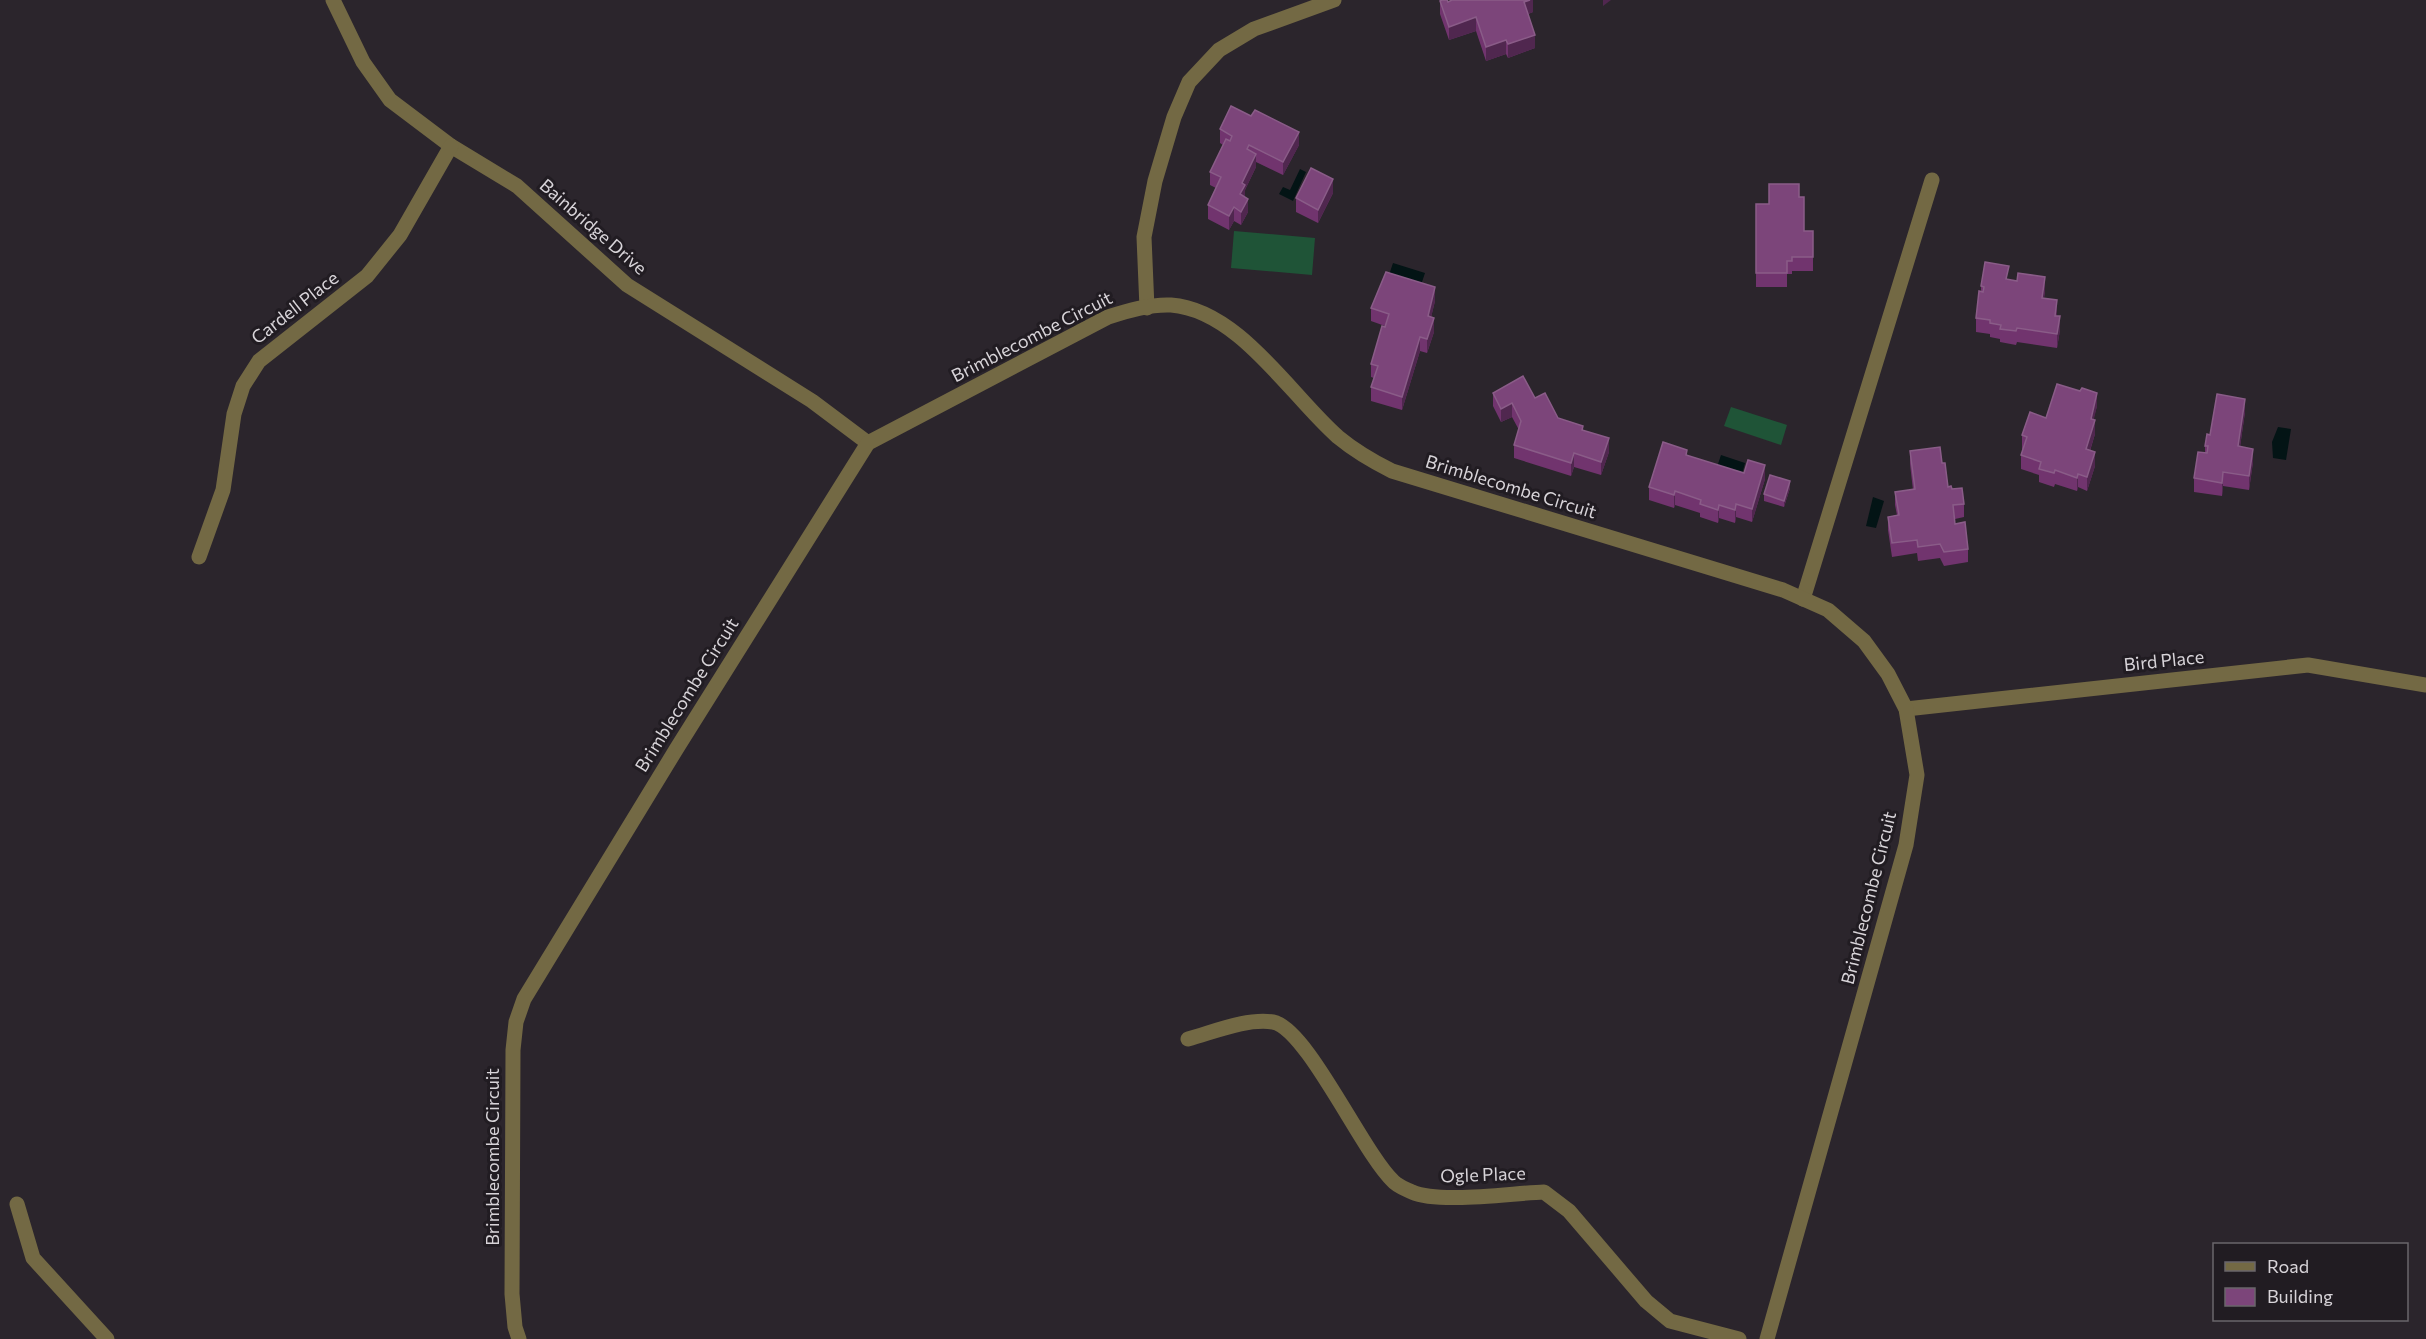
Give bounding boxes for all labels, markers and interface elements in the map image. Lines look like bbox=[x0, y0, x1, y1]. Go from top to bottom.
street label: Bainbridge Drive bbox=[536, 174, 652, 279]
street label: Cardell Place bbox=[246, 266, 342, 348]
street label: Brimblecombe Circuit bbox=[947, 286, 1116, 386]
street label: Brimblecombe Circuit bbox=[1423, 450, 1599, 523]
street label: Brimblecombe Circuit bbox=[630, 613, 743, 776]
street label: Bird Place bbox=[2123, 645, 2205, 675]
street label: Brimblecombe Circuit bbox=[1836, 809, 1900, 987]
street label: Brimblecombe Circuit bbox=[481, 1068, 503, 1246]
street label: Ogle Place bbox=[1440, 1162, 1526, 1186]
legend bbox=[2213, 1243, 2408, 1321]
text: Road bbox=[2267, 1255, 2309, 1277]
text: Building bbox=[2267, 1285, 2333, 1307]

